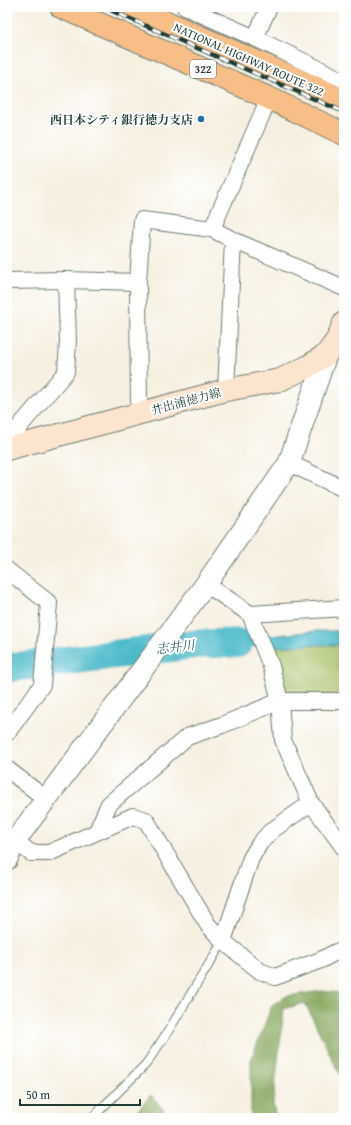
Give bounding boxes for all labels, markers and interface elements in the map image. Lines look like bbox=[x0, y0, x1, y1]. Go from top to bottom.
street label: NATIONAL HIGHWAY ROUTE 322 bbox=[172, 19, 326, 99]
road number: 322 bbox=[190, 60, 216, 78]
place label: 西日本シティ銀行徳力支店 bbox=[50, 111, 193, 128]
marker: 西日本シティ銀行徳力支店 bbox=[196, 114, 206, 124]
street label: 井出浦徳力線 bbox=[149, 383, 223, 419]
water label: 志井川 bbox=[154, 635, 197, 659]
scale bar bbox=[20, 1081, 140, 1107]
text: 50 m bbox=[26, 1086, 50, 1103]

